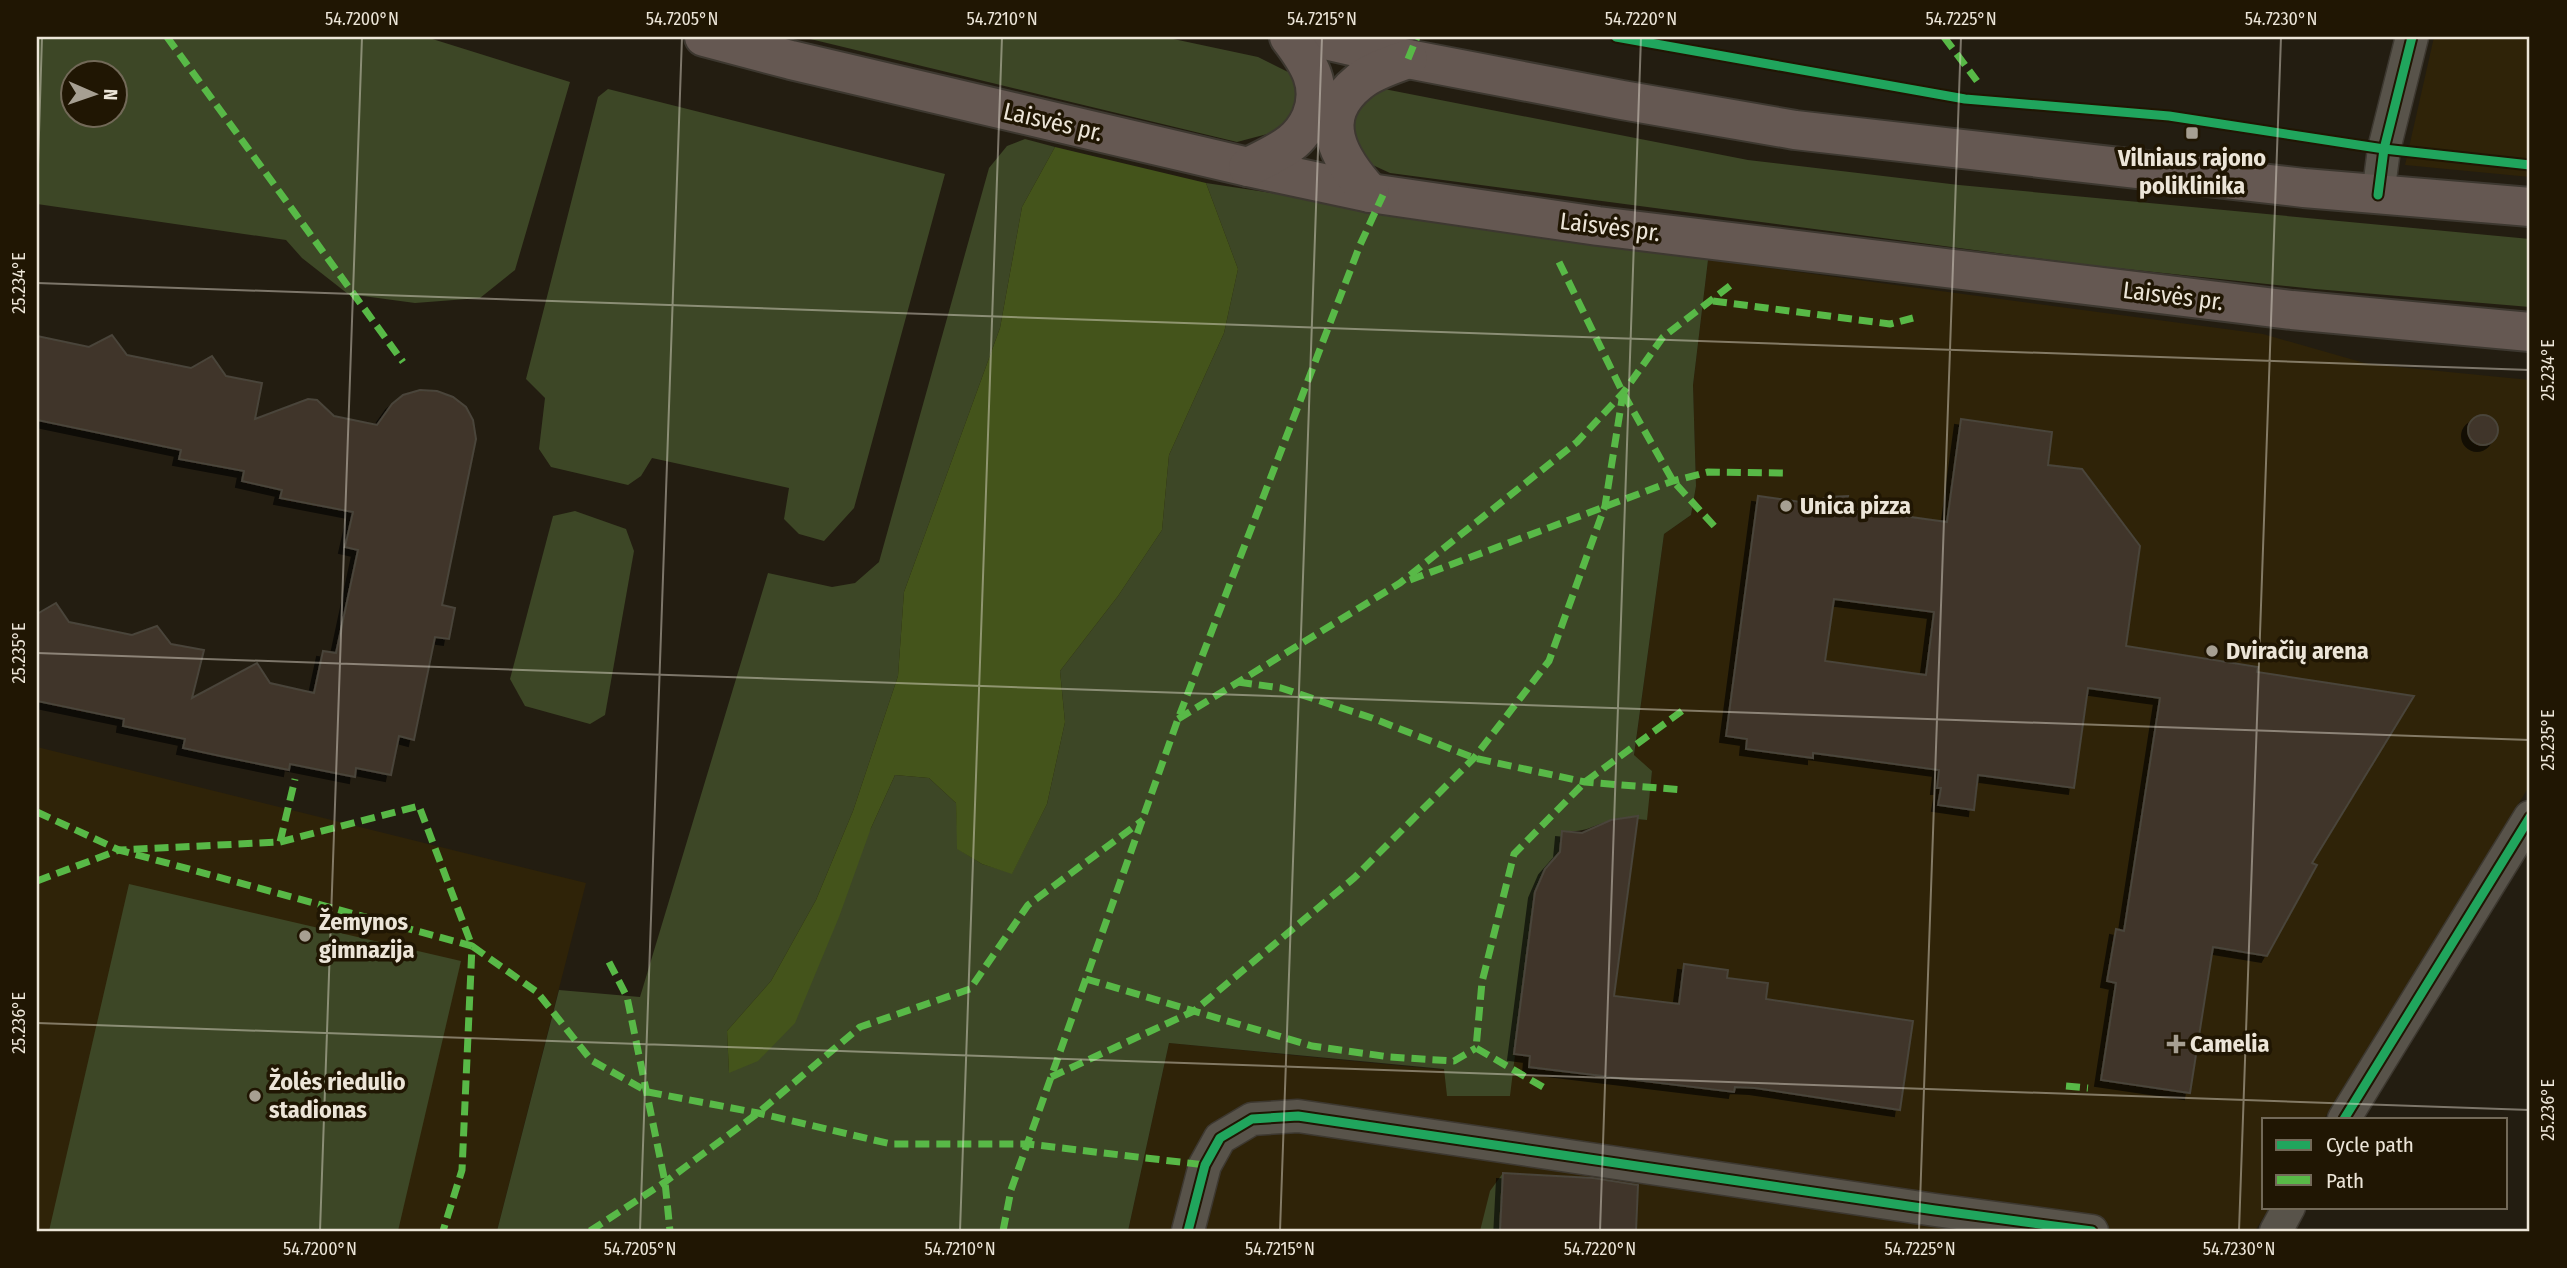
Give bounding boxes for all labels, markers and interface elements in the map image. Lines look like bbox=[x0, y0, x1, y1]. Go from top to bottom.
text: 54.7200°N bbox=[325, 8, 399, 30]
text: 54.7205°N bbox=[646, 8, 718, 30]
text: 54.7210°N bbox=[966, 8, 1038, 30]
text: 54.7215°N bbox=[1287, 8, 1357, 30]
text: 54.7220°N bbox=[1605, 8, 1677, 30]
text: 54.7225°N bbox=[1925, 8, 1997, 30]
text: 54.7230°N bbox=[2245, 8, 2317, 30]
north arrow bbox=[60, 60, 130, 130]
text: N bbox=[99, 88, 122, 101]
street label: Laisvės pr. bbox=[1001, 97, 1105, 147]
marker: Vilniaus rajono poliklinika bbox=[2184, 125, 2200, 141]
place label: Vilniaus rajono poliklinika bbox=[2117, 144, 2266, 200]
street label: Laisvės pr. bbox=[1558, 207, 1662, 247]
text: 25.234°E bbox=[8, 252, 30, 314]
street label: Laisvės pr. bbox=[2121, 276, 2225, 316]
text: 25.234°E bbox=[2537, 339, 2559, 401]
place label: Unica pizza bbox=[1800, 492, 1911, 520]
marker: Unica pizza bbox=[1778, 498, 1794, 514]
text: 25.235°E bbox=[8, 622, 30, 684]
place label: Dviračių arena bbox=[2226, 637, 2369, 665]
marker: Dviračių arena bbox=[2204, 643, 2220, 659]
text: 25.235°E bbox=[2537, 709, 2559, 771]
place label: Žemynos gimnazija bbox=[319, 907, 414, 964]
marker: Žemynos gimnazija bbox=[297, 928, 313, 944]
text: 25.236°E bbox=[8, 992, 30, 1054]
place label: Camelia bbox=[2190, 1030, 2270, 1058]
marker: Camelia bbox=[2168, 1036, 2184, 1052]
place label: Žolės riedulio stadionas bbox=[269, 1067, 406, 1124]
text: 25.236°E bbox=[2537, 1079, 2559, 1141]
marker: Žolės riedulio stadionas bbox=[247, 1088, 263, 1104]
legend bbox=[2262, 1118, 2508, 1208]
text: Cycle path bbox=[2326, 1132, 2414, 1158]
text: Path bbox=[2326, 1168, 2364, 1194]
text: 54.7200°N bbox=[283, 1238, 357, 1260]
text: 54.7205°N bbox=[604, 1238, 676, 1260]
text: 54.7210°N bbox=[924, 1238, 996, 1260]
text: 54.7215°N bbox=[1245, 1238, 1315, 1260]
text: 54.7220°N bbox=[1564, 1238, 1636, 1260]
text: 54.7225°N bbox=[1884, 1238, 1956, 1260]
text: 54.7230°N bbox=[2203, 1238, 2275, 1260]

